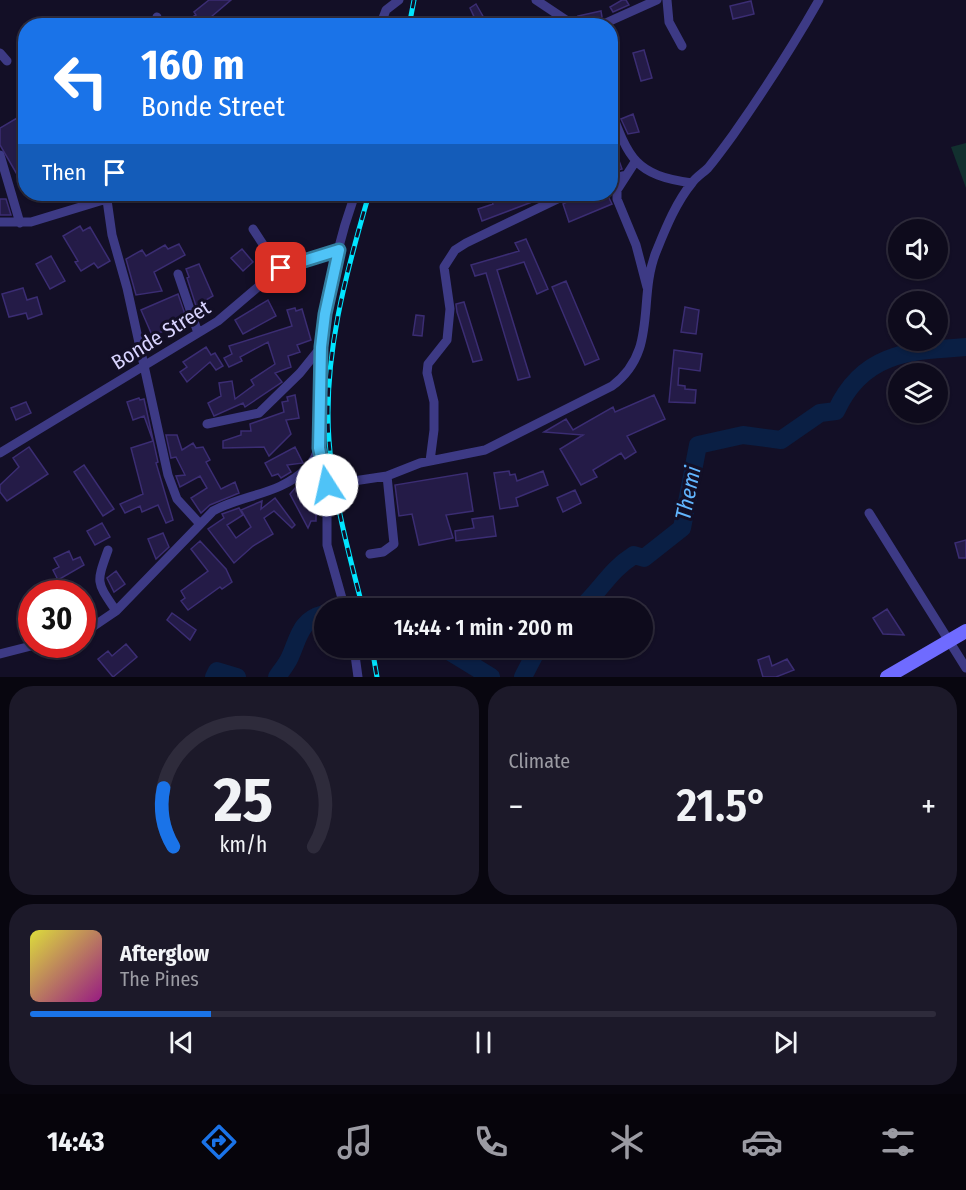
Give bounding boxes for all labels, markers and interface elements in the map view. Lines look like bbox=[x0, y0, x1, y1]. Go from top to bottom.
text: 160 m bbox=[141, 40, 244, 90]
icon: left bbox=[42, 42, 120, 120]
text: Bonde Street bbox=[141, 91, 285, 123]
icon: arrive bbox=[98, 156, 131, 189]
text: Then bbox=[42, 159, 86, 186]
map controls bbox=[888, 219, 948, 423]
button: sound bbox=[888, 219, 948, 279]
pin bbox=[255, 242, 306, 293]
icon: arrive bbox=[264, 251, 297, 284]
button: search bbox=[888, 291, 948, 351]
street label: Bonde Street bbox=[107, 294, 215, 376]
button: layers bbox=[888, 363, 948, 423]
position arrow bbox=[295, 453, 359, 517]
water label: Themi bbox=[669, 463, 707, 522]
speed limit sign: 30 bbox=[18, 580, 96, 658]
text: 14:44 · 1 min · 200 m bbox=[394, 614, 573, 641]
text: Climate bbox=[509, 749, 570, 773]
text: 25 bbox=[213, 763, 274, 838]
text: 21.5° bbox=[676, 779, 768, 833]
text: − bbox=[509, 787, 523, 827]
text: + bbox=[921, 787, 936, 827]
text: km/h bbox=[220, 833, 268, 859]
text: Afterglow bbox=[120, 940, 209, 967]
text: The Pines bbox=[120, 967, 199, 991]
icon: previous bbox=[165, 1026, 198, 1059]
icon: pause bbox=[467, 1026, 500, 1059]
icon: next bbox=[769, 1026, 802, 1059]
icon: directions bbox=[198, 1121, 240, 1163]
icon: music bbox=[334, 1121, 376, 1163]
icon: phone bbox=[470, 1121, 512, 1163]
icon: climate bbox=[606, 1121, 648, 1163]
icon: car bbox=[741, 1121, 783, 1163]
icon: filters bbox=[877, 1121, 919, 1163]
text: 14:43 bbox=[47, 1126, 105, 1158]

